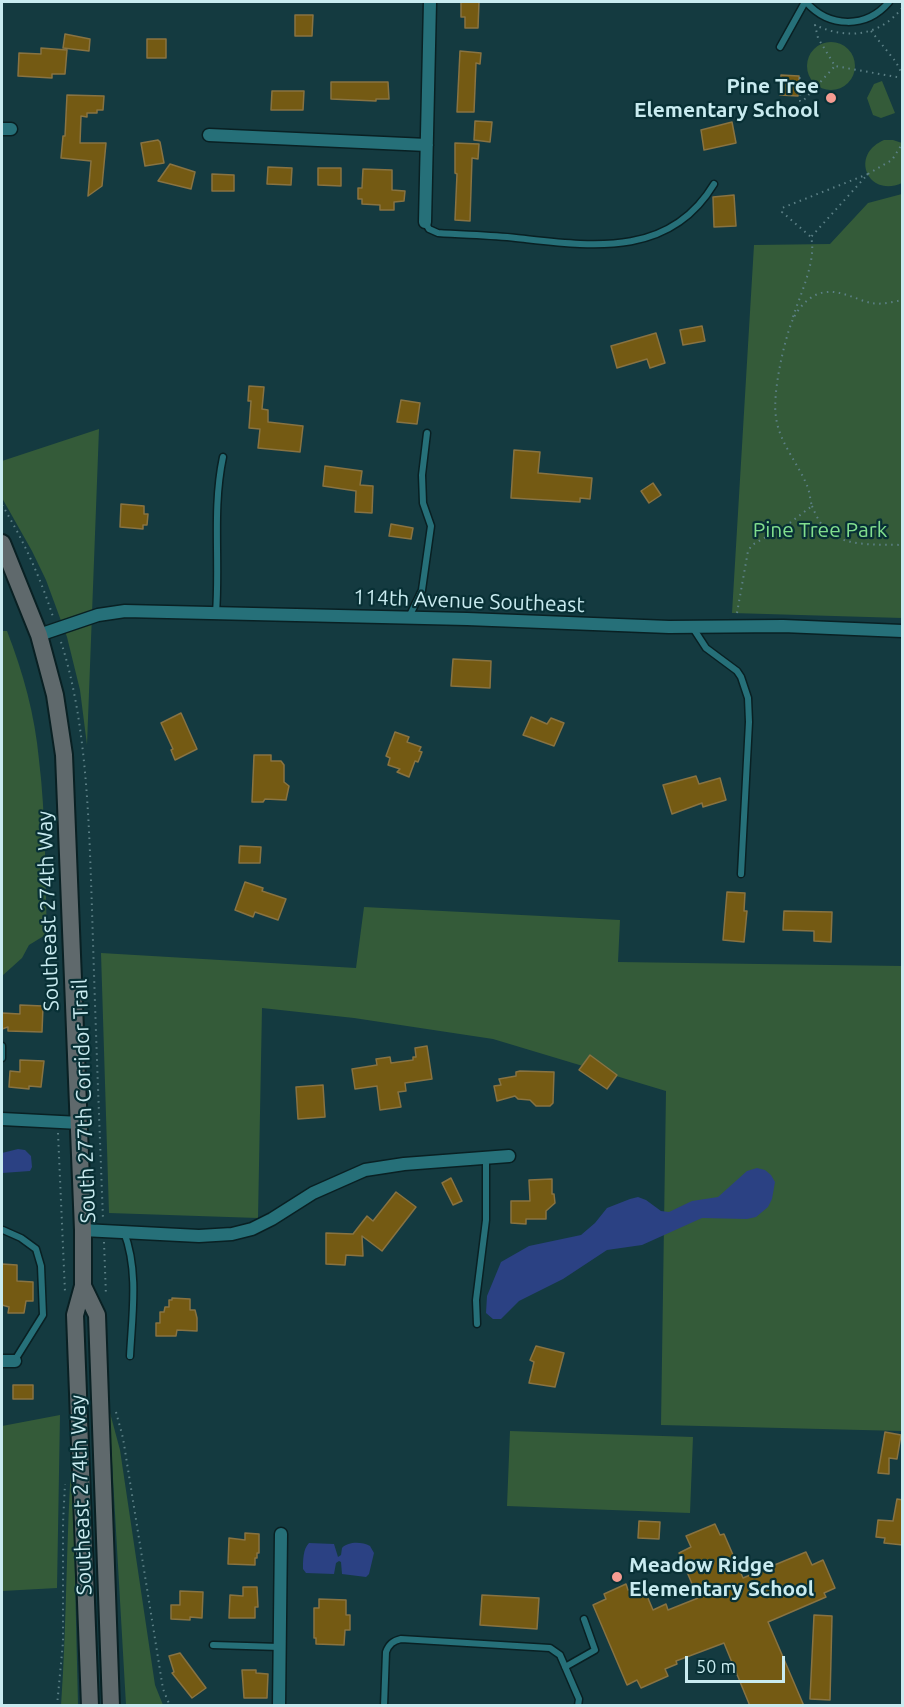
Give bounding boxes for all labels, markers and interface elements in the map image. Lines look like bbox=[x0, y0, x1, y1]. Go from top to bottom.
place label: Pine Tree Elementary School bbox=[634, 73, 819, 123]
marker: Pine Tree Elementary School bbox=[824, 91, 838, 105]
park label: Pine Tree Park bbox=[753, 517, 887, 543]
street label: 114th Avenue Southeast bbox=[353, 584, 585, 618]
street label: Southeast 274th Way bbox=[32, 810, 64, 1012]
street label: South 277th Corridor Trail bbox=[67, 978, 101, 1224]
street label: Southeast 274th Way bbox=[65, 1394, 97, 1596]
place label: Meadow Ridge Elementary School bbox=[629, 1552, 814, 1602]
marker: Meadow Ridge Elementary School bbox=[610, 1570, 624, 1584]
scale bar bbox=[688, 1644, 788, 1682]
text: 50 m bbox=[696, 1656, 736, 1676]

